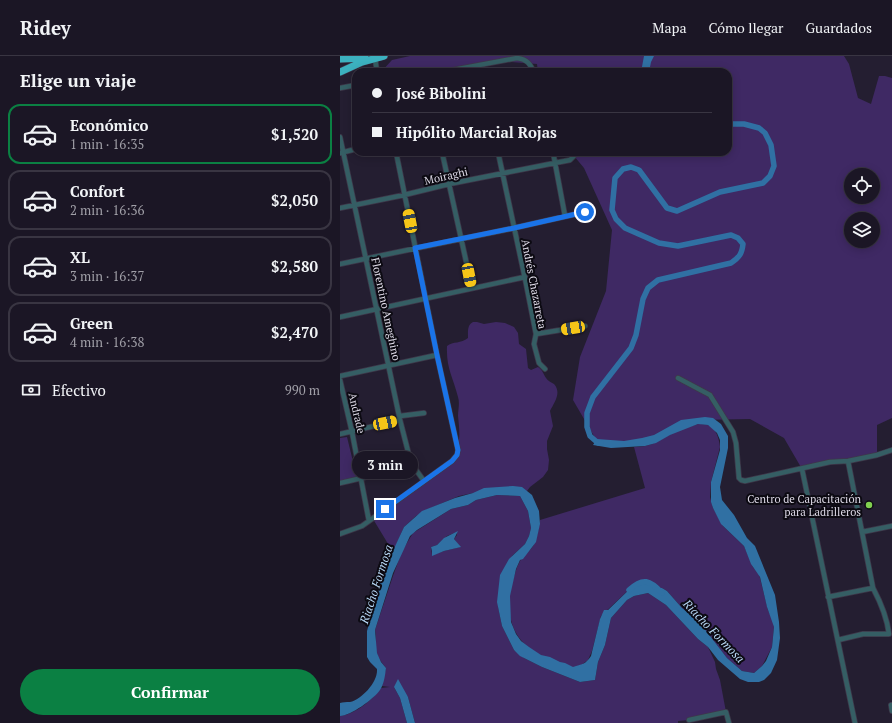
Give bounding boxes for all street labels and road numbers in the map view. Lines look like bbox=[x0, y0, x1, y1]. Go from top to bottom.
street label: Moiraghi bbox=[423, 164, 469, 188]
street label: Andrés Chazarreta bbox=[518, 238, 550, 330]
street label: Florentino Ameghino bbox=[368, 256, 404, 362]
street label: Andrade bbox=[346, 391, 369, 435]

